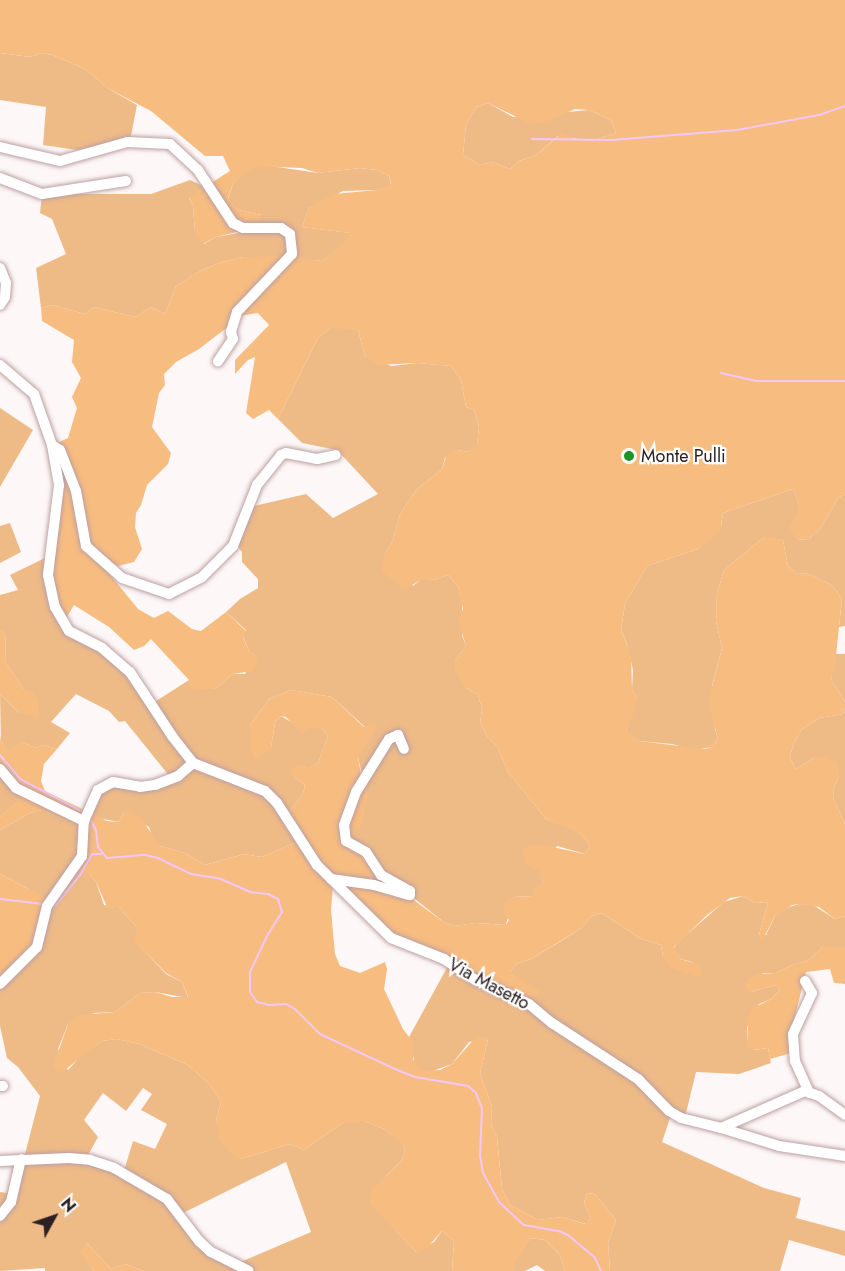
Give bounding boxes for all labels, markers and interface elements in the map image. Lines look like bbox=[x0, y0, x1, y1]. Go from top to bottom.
place label: Monte Pulli bbox=[641, 445, 726, 467]
marker: Monte Pulli bbox=[622, 449, 636, 463]
street label: Via Masetto bbox=[445, 954, 533, 1014]
north arrow bbox=[24, 1187, 84, 1247]
text: N bbox=[55, 1193, 81, 1217]

